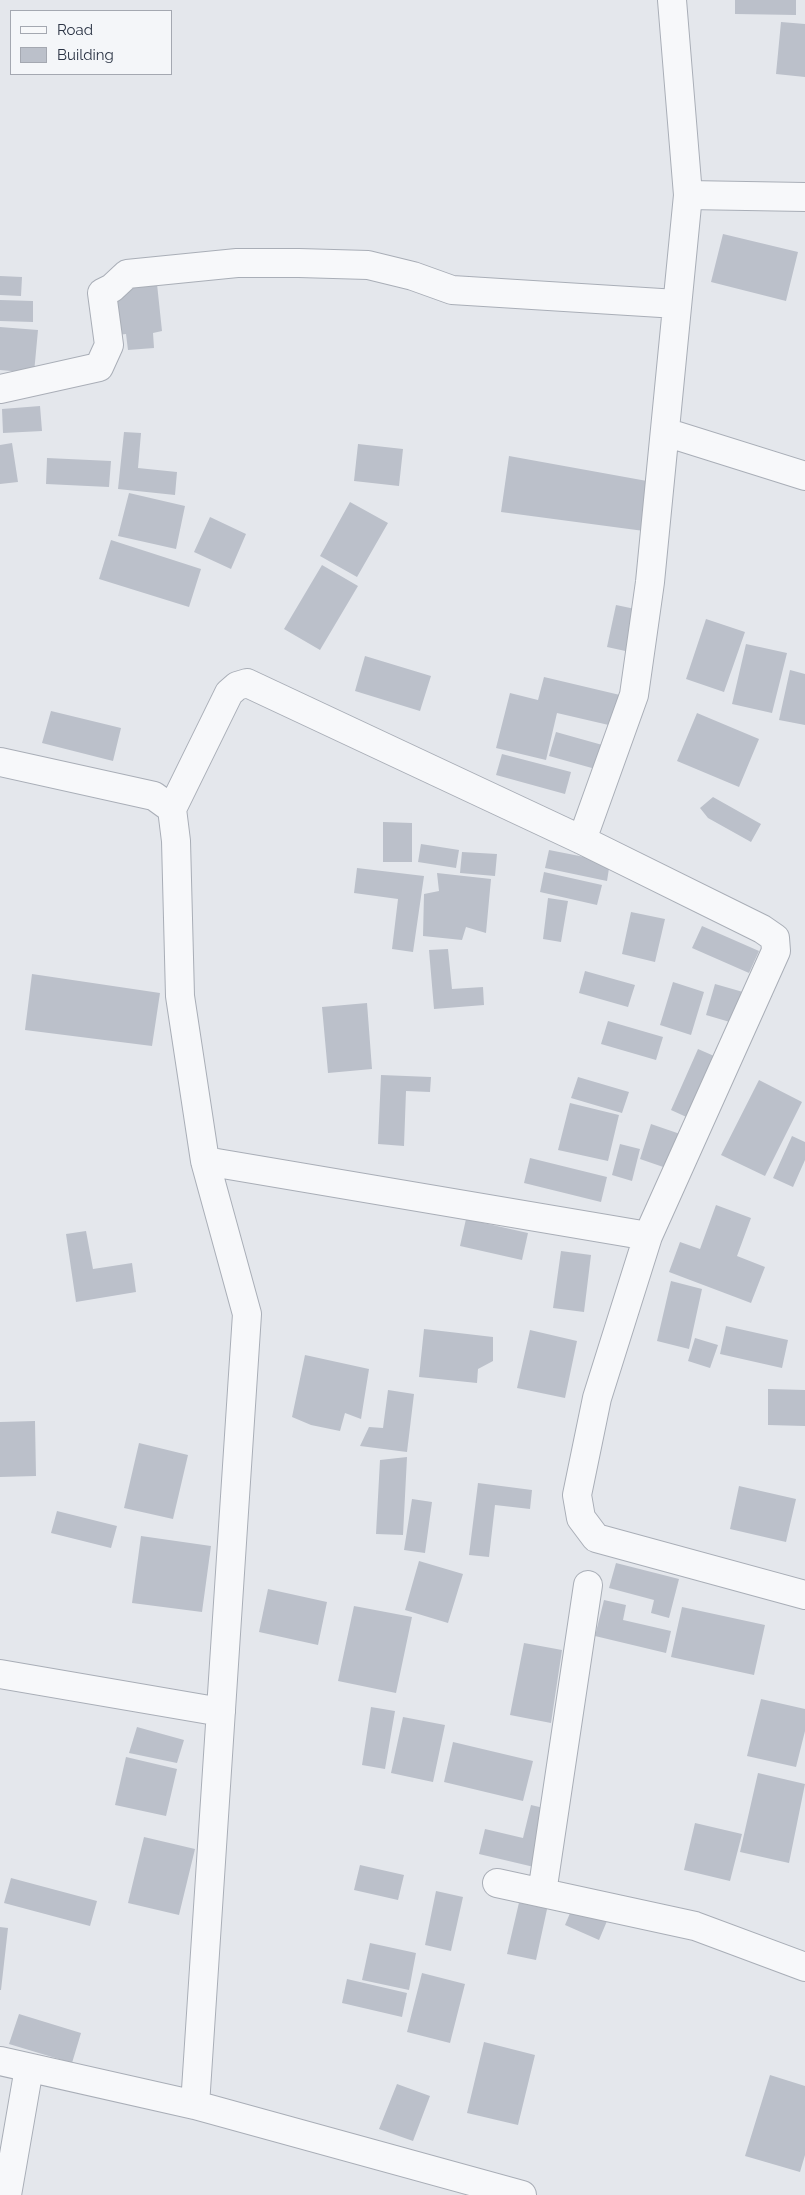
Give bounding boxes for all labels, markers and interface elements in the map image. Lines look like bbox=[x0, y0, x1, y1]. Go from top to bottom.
legend bbox=[10, 10, 172, 75]
text: Road bbox=[57, 21, 93, 39]
text: Building bbox=[57, 46, 114, 64]

